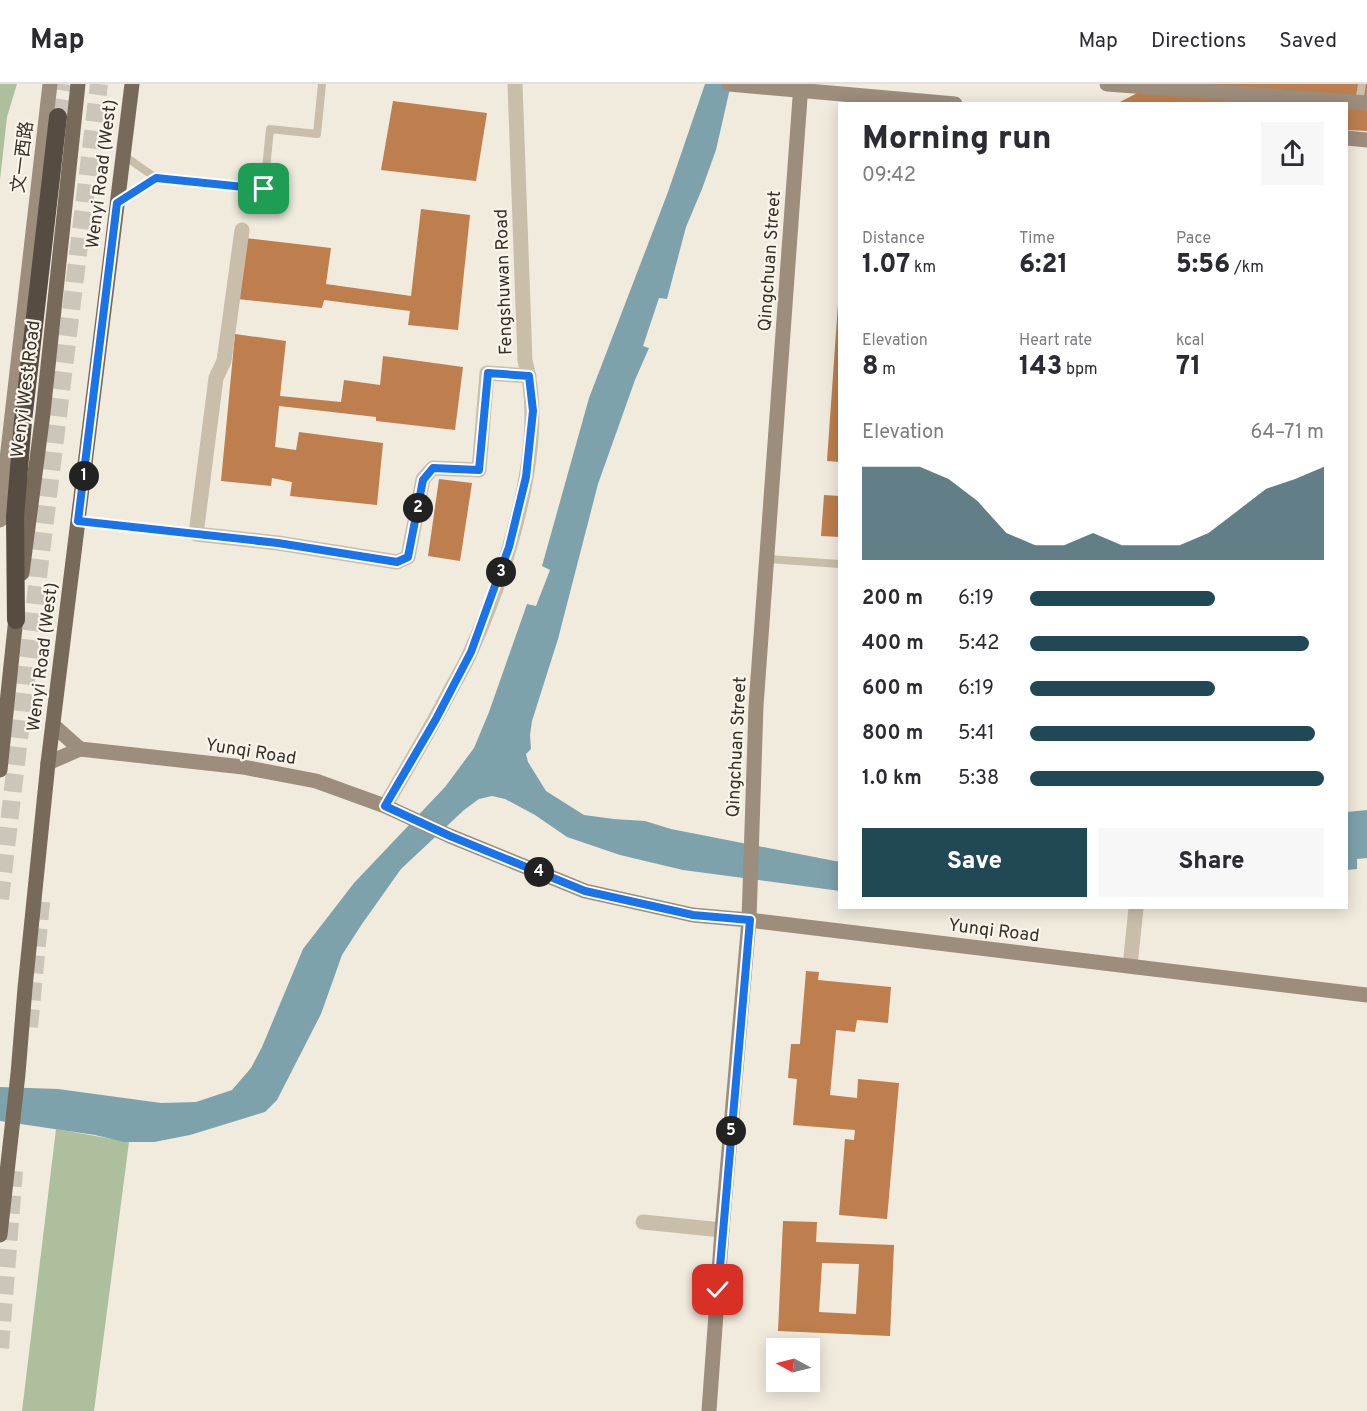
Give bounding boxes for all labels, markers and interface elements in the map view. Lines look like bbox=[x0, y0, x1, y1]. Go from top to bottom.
text: Map bbox=[30, 23, 85, 59]
text: Map bbox=[1078, 28, 1118, 55]
text: Directions bbox=[1151, 28, 1246, 55]
text: Saved bbox=[1279, 28, 1337, 55]
street label: Wenyi Road (West) bbox=[82, 98, 123, 250]
text: Morning run bbox=[862, 119, 1052, 161]
street label: 文一西路 bbox=[8, 120, 39, 194]
button: share bbox=[1261, 122, 1324, 185]
pin bbox=[238, 163, 289, 214]
text: 09:42 bbox=[862, 163, 916, 189]
icon: arrive bbox=[247, 172, 280, 205]
street label: Qingchuan Street bbox=[754, 190, 787, 332]
street label: Fengshuwan Road bbox=[490, 208, 519, 355]
text: Distance bbox=[862, 229, 925, 249]
text: Time bbox=[1019, 229, 1055, 249]
text: Pace bbox=[1176, 229, 1211, 249]
text: 1.07 bbox=[862, 249, 910, 282]
text: 6:21 bbox=[1019, 249, 1068, 282]
text: 5:56 bbox=[1176, 249, 1230, 282]
text: km bbox=[910, 258, 936, 278]
text: /km bbox=[1230, 258, 1264, 278]
street label: Wenyi West Road bbox=[7, 319, 46, 459]
text: Elevation bbox=[862, 331, 928, 351]
text: Heart rate bbox=[1019, 331, 1092, 351]
text: kcal bbox=[1176, 331, 1204, 351]
text: 8 bbox=[862, 351, 879, 384]
text: 143 bbox=[1019, 351, 1062, 384]
text: 71 bbox=[1176, 351, 1201, 384]
text: m bbox=[879, 360, 896, 380]
text: bpm bbox=[1062, 360, 1098, 380]
text: Elevation bbox=[862, 420, 944, 446]
text: 64–71 m bbox=[1251, 420, 1324, 446]
pin: 1 bbox=[69, 461, 99, 491]
text: 1 bbox=[81, 466, 87, 486]
pin: 2 bbox=[403, 493, 433, 523]
text: 2 bbox=[413, 498, 423, 518]
pin: 3 bbox=[486, 557, 516, 587]
text: 3 bbox=[496, 562, 506, 582]
street label: Wenyi Road (West) bbox=[23, 581, 64, 733]
text: 200 m bbox=[862, 586, 923, 612]
text: 6:19 bbox=[958, 586, 994, 612]
text: 400 m bbox=[862, 631, 924, 657]
text: 5:42 bbox=[958, 631, 1000, 657]
street label: Qingchuan Street bbox=[722, 676, 753, 818]
text: 600 m bbox=[862, 676, 923, 702]
text: 6:19 bbox=[958, 676, 994, 702]
text: 800 m bbox=[862, 721, 923, 747]
text: 5:41 bbox=[958, 721, 995, 747]
street label: Yunqi Road bbox=[204, 734, 298, 771]
text: 1.0 km bbox=[862, 766, 922, 792]
text: 5:38 bbox=[958, 766, 999, 792]
button: Save bbox=[862, 828, 1087, 897]
button: Share bbox=[1099, 828, 1324, 897]
pin: 4 bbox=[524, 857, 554, 887]
text: 4 bbox=[534, 862, 544, 882]
street label: Yunqi Road bbox=[947, 914, 1041, 948]
pin: 5 bbox=[716, 1116, 746, 1146]
text: 5 bbox=[726, 1121, 736, 1141]
pin bbox=[692, 1264, 743, 1315]
icon: check bbox=[701, 1273, 734, 1306]
north arrow bbox=[766, 1338, 820, 1392]
map controls bbox=[766, 1338, 820, 1392]

